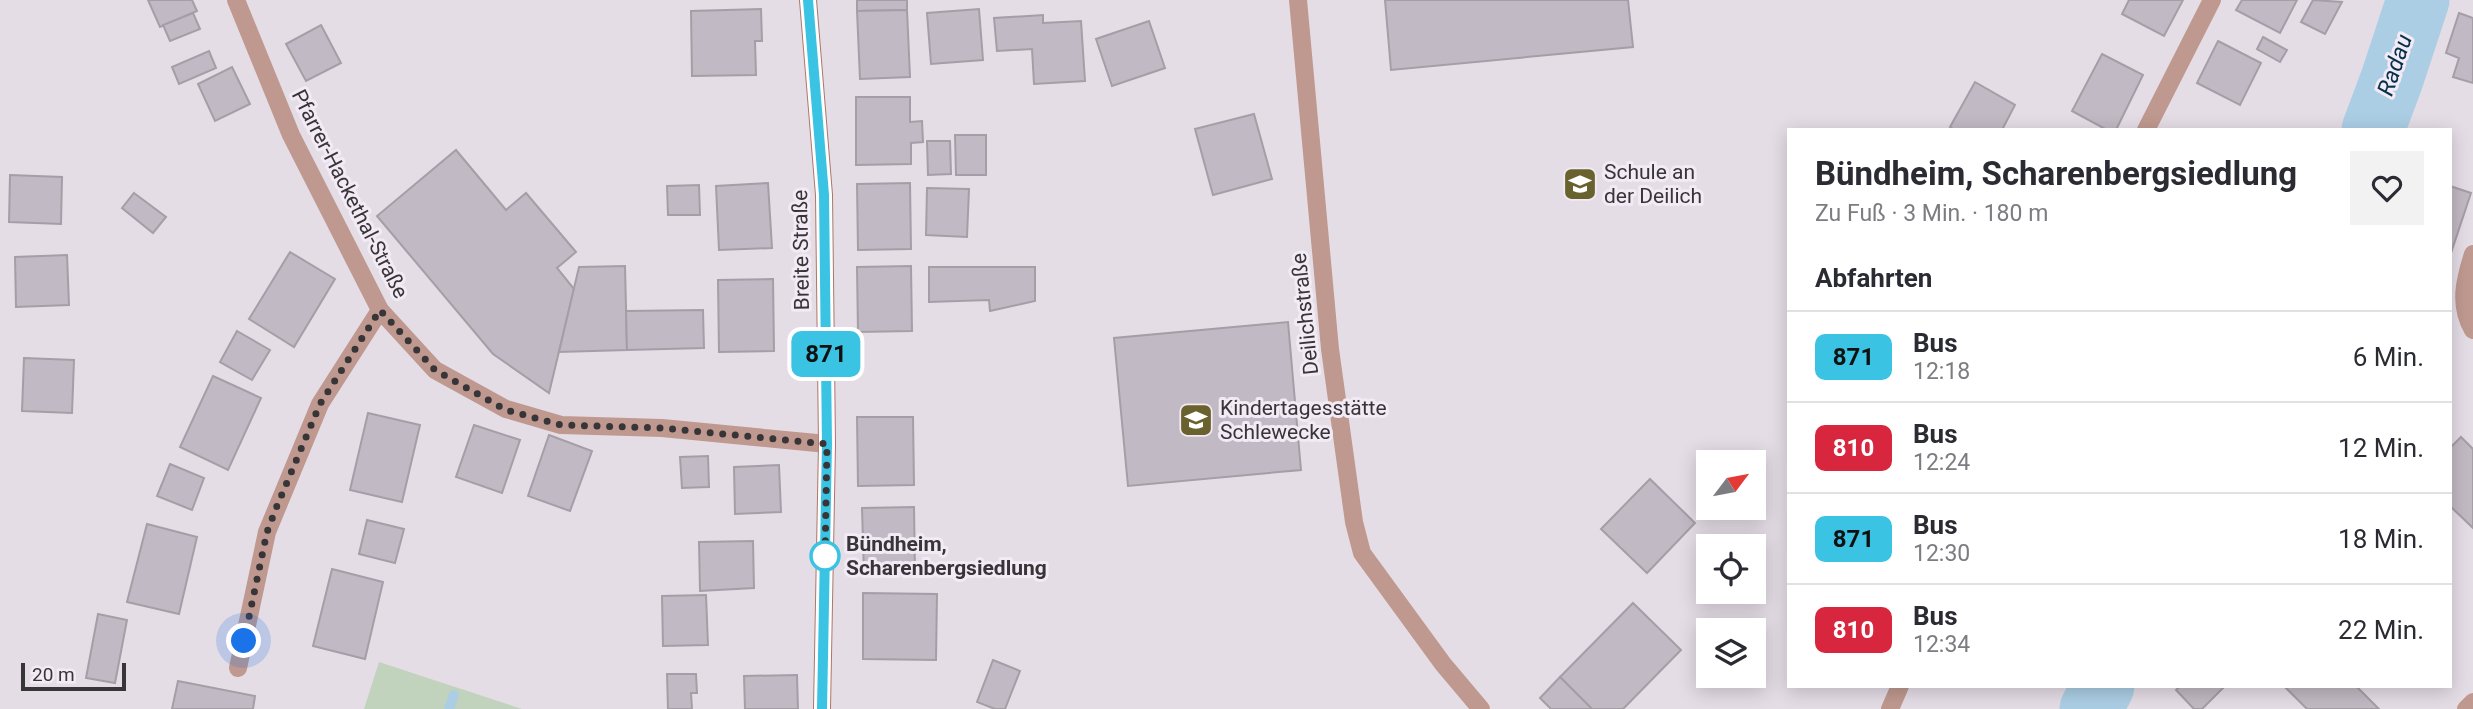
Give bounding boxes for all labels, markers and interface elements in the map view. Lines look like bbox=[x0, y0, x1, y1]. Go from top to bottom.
water label: Radau bbox=[2372, 31, 2418, 99]
street label: Pfarrer-Hackethal-Straße bbox=[287, 86, 413, 302]
button: heart bbox=[2350, 151, 2424, 225]
text: Bündheim, Scharenbergsiedlung bbox=[1815, 154, 2297, 193]
place label: Schule an der Deilich bbox=[1604, 160, 1702, 208]
school or university icon: Schule an der Deilich bbox=[1561, 165, 1599, 203]
street label: Breite Straße bbox=[788, 190, 814, 310]
text: Zu Fuß · 3 Min. · 180 m bbox=[1815, 200, 2048, 227]
street label: Deilichstraße bbox=[1287, 252, 1323, 376]
text: Abfahrten bbox=[1815, 263, 1932, 293]
text: Bus bbox=[1913, 328, 1958, 358]
line badge: 871 bbox=[786, 331, 866, 377]
text: 871 bbox=[805, 340, 847, 368]
text: 6 Min. bbox=[2353, 342, 2424, 372]
text: 871 bbox=[1833, 343, 1874, 371]
text: 12:18 bbox=[1913, 358, 1970, 385]
place label: Kindertagesstätte Schlewecke bbox=[1220, 396, 1387, 444]
school or university icon: Kindertagesstätte Schlewecke bbox=[1177, 401, 1215, 439]
text: Bus bbox=[1913, 419, 1958, 449]
text: 12 Min. bbox=[2338, 433, 2424, 463]
text: 810 bbox=[1833, 434, 1874, 462]
text: 12:24 bbox=[1913, 449, 1970, 476]
north arrow bbox=[1696, 450, 1766, 520]
map controls bbox=[1696, 450, 1766, 688]
text: Bus bbox=[1913, 510, 1958, 540]
text: 18 Min. bbox=[2338, 524, 2424, 554]
text: 871 bbox=[1833, 525, 1874, 553]
place label: Bündheim, Scharenbergsiedlung bbox=[846, 532, 1047, 580]
button: locate bbox=[1696, 534, 1766, 604]
text: 12:30 bbox=[1913, 540, 1970, 567]
marker: Bündheim, Scharenbergsiedlung bbox=[810, 541, 840, 571]
text: Bus bbox=[1913, 601, 1958, 631]
text: 22 Min. bbox=[2338, 615, 2424, 645]
text: 810 bbox=[1833, 616, 1874, 644]
button: layers bbox=[1696, 618, 1766, 688]
your location bbox=[226, 623, 261, 658]
text: 12:34 bbox=[1913, 631, 1970, 658]
scale bar bbox=[21, 660, 126, 692]
text: 20 m bbox=[32, 663, 75, 686]

